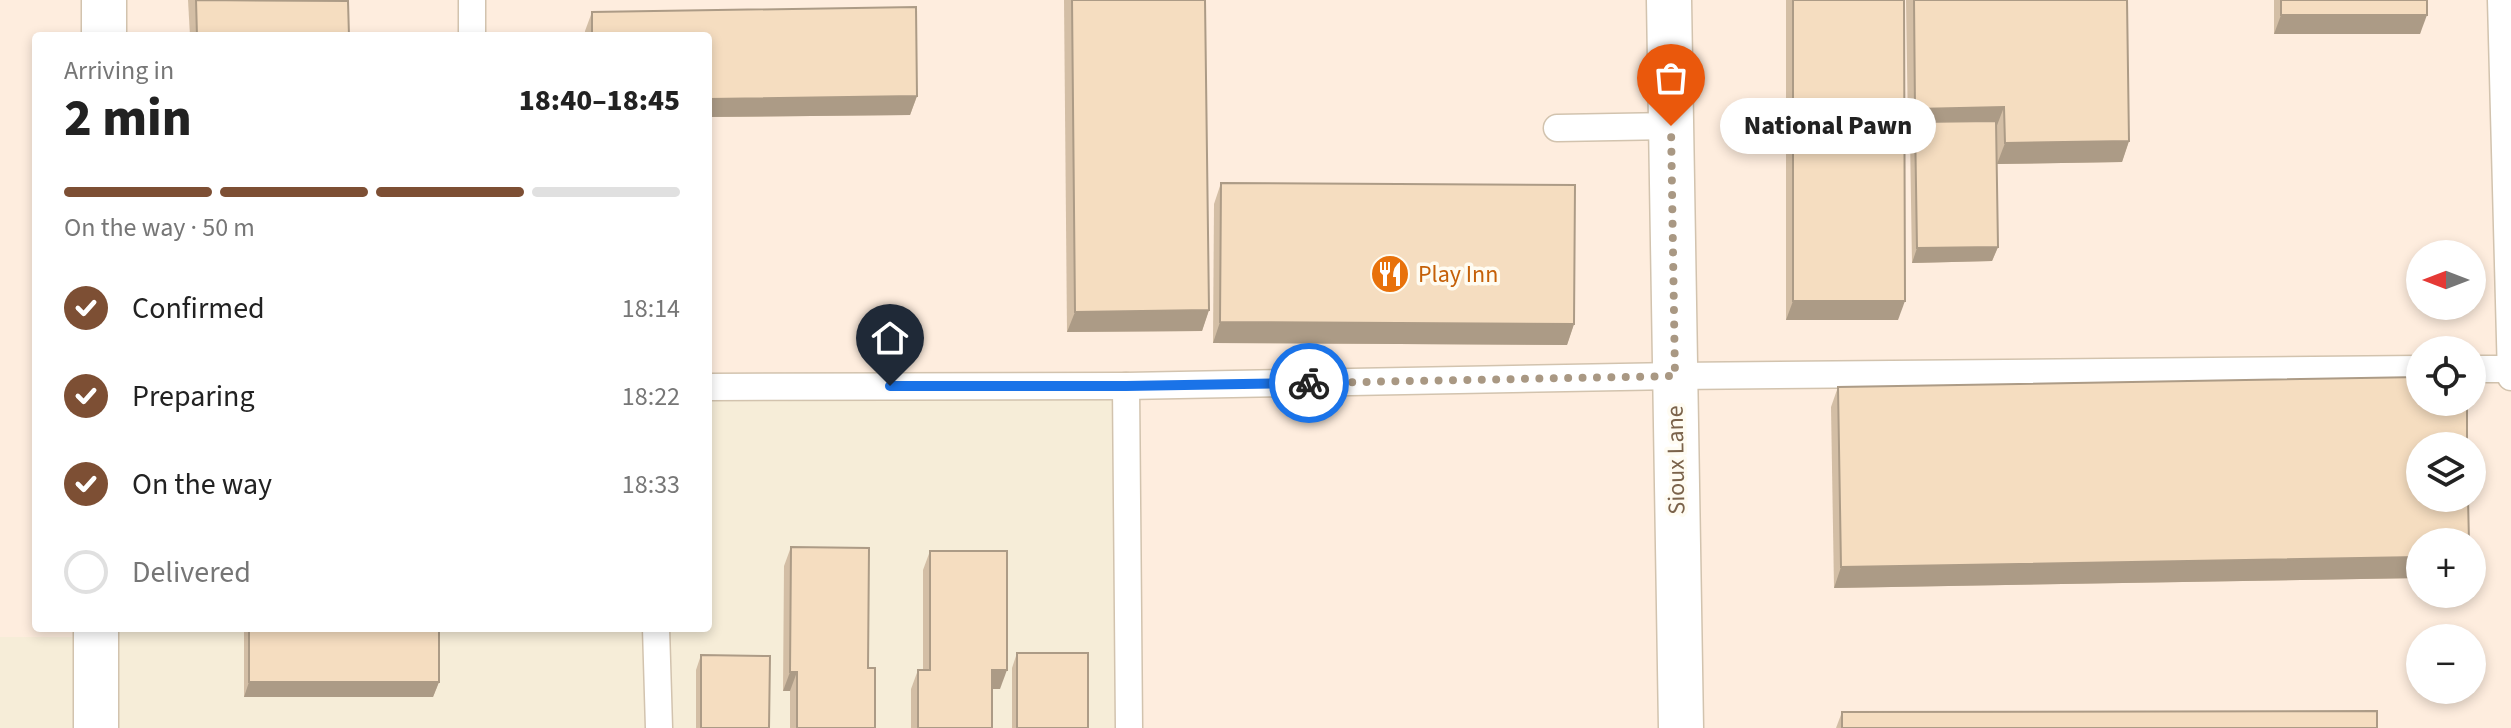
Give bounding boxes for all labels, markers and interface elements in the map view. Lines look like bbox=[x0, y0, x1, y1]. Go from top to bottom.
pin bbox=[1637, 44, 1705, 126]
text: Arriving in bbox=[64, 52, 174, 89]
icon: bag bbox=[1649, 56, 1693, 100]
text: 18:40–18:45 bbox=[519, 79, 680, 122]
text: 2 min bbox=[64, 82, 192, 156]
callout: National Pawn bbox=[1719, 98, 1935, 154]
text: National Pawn bbox=[1744, 107, 1912, 144]
text: On the way · 50 m bbox=[64, 209, 255, 246]
north arrow bbox=[2406, 240, 2486, 320]
map controls bbox=[2406, 240, 2486, 704]
restaurant icon: Play Inn bbox=[1369, 253, 1411, 295]
place label: Play Inn bbox=[1418, 257, 1498, 292]
icon: check bbox=[64, 286, 108, 330]
text: Confirmed bbox=[132, 287, 265, 330]
text: 18:14 bbox=[622, 290, 680, 327]
pin bbox=[856, 304, 924, 386]
icon: home bbox=[868, 316, 912, 360]
button: locate bbox=[2406, 336, 2486, 416]
courier bbox=[1269, 343, 1349, 423]
icon: bike bbox=[1287, 361, 1331, 405]
icon: check bbox=[64, 374, 108, 418]
text: Preparing bbox=[132, 375, 255, 418]
text: 18:22 bbox=[622, 378, 680, 415]
street label: Sioux Lane bbox=[1658, 405, 1694, 515]
button: layers bbox=[2406, 432, 2486, 512]
icon: check bbox=[64, 462, 108, 506]
text: On the way bbox=[132, 463, 272, 506]
text: 18:33 bbox=[622, 466, 680, 503]
button: + bbox=[2406, 528, 2486, 608]
text: Delivered bbox=[132, 551, 251, 594]
button: − bbox=[2406, 624, 2486, 704]

